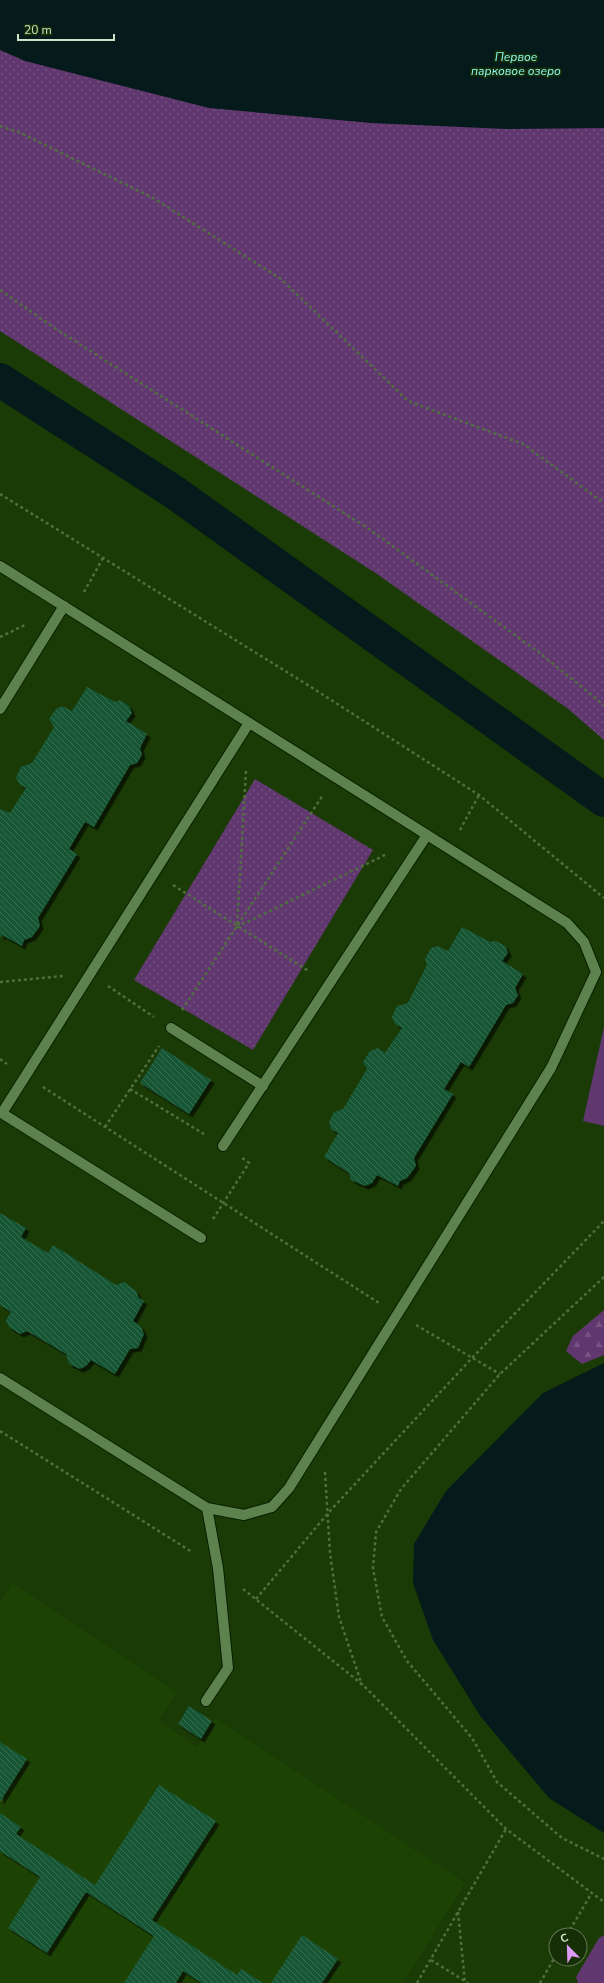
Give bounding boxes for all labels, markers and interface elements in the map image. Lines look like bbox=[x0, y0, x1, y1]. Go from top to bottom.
scale bar bbox=[18, 16, 114, 42]
text: 20 m bbox=[24, 22, 52, 38]
water label: Первое парковое озеро bbox=[471, 49, 561, 79]
north arrow bbox=[548, 1927, 588, 1967]
text: С bbox=[558, 1930, 571, 1947]

